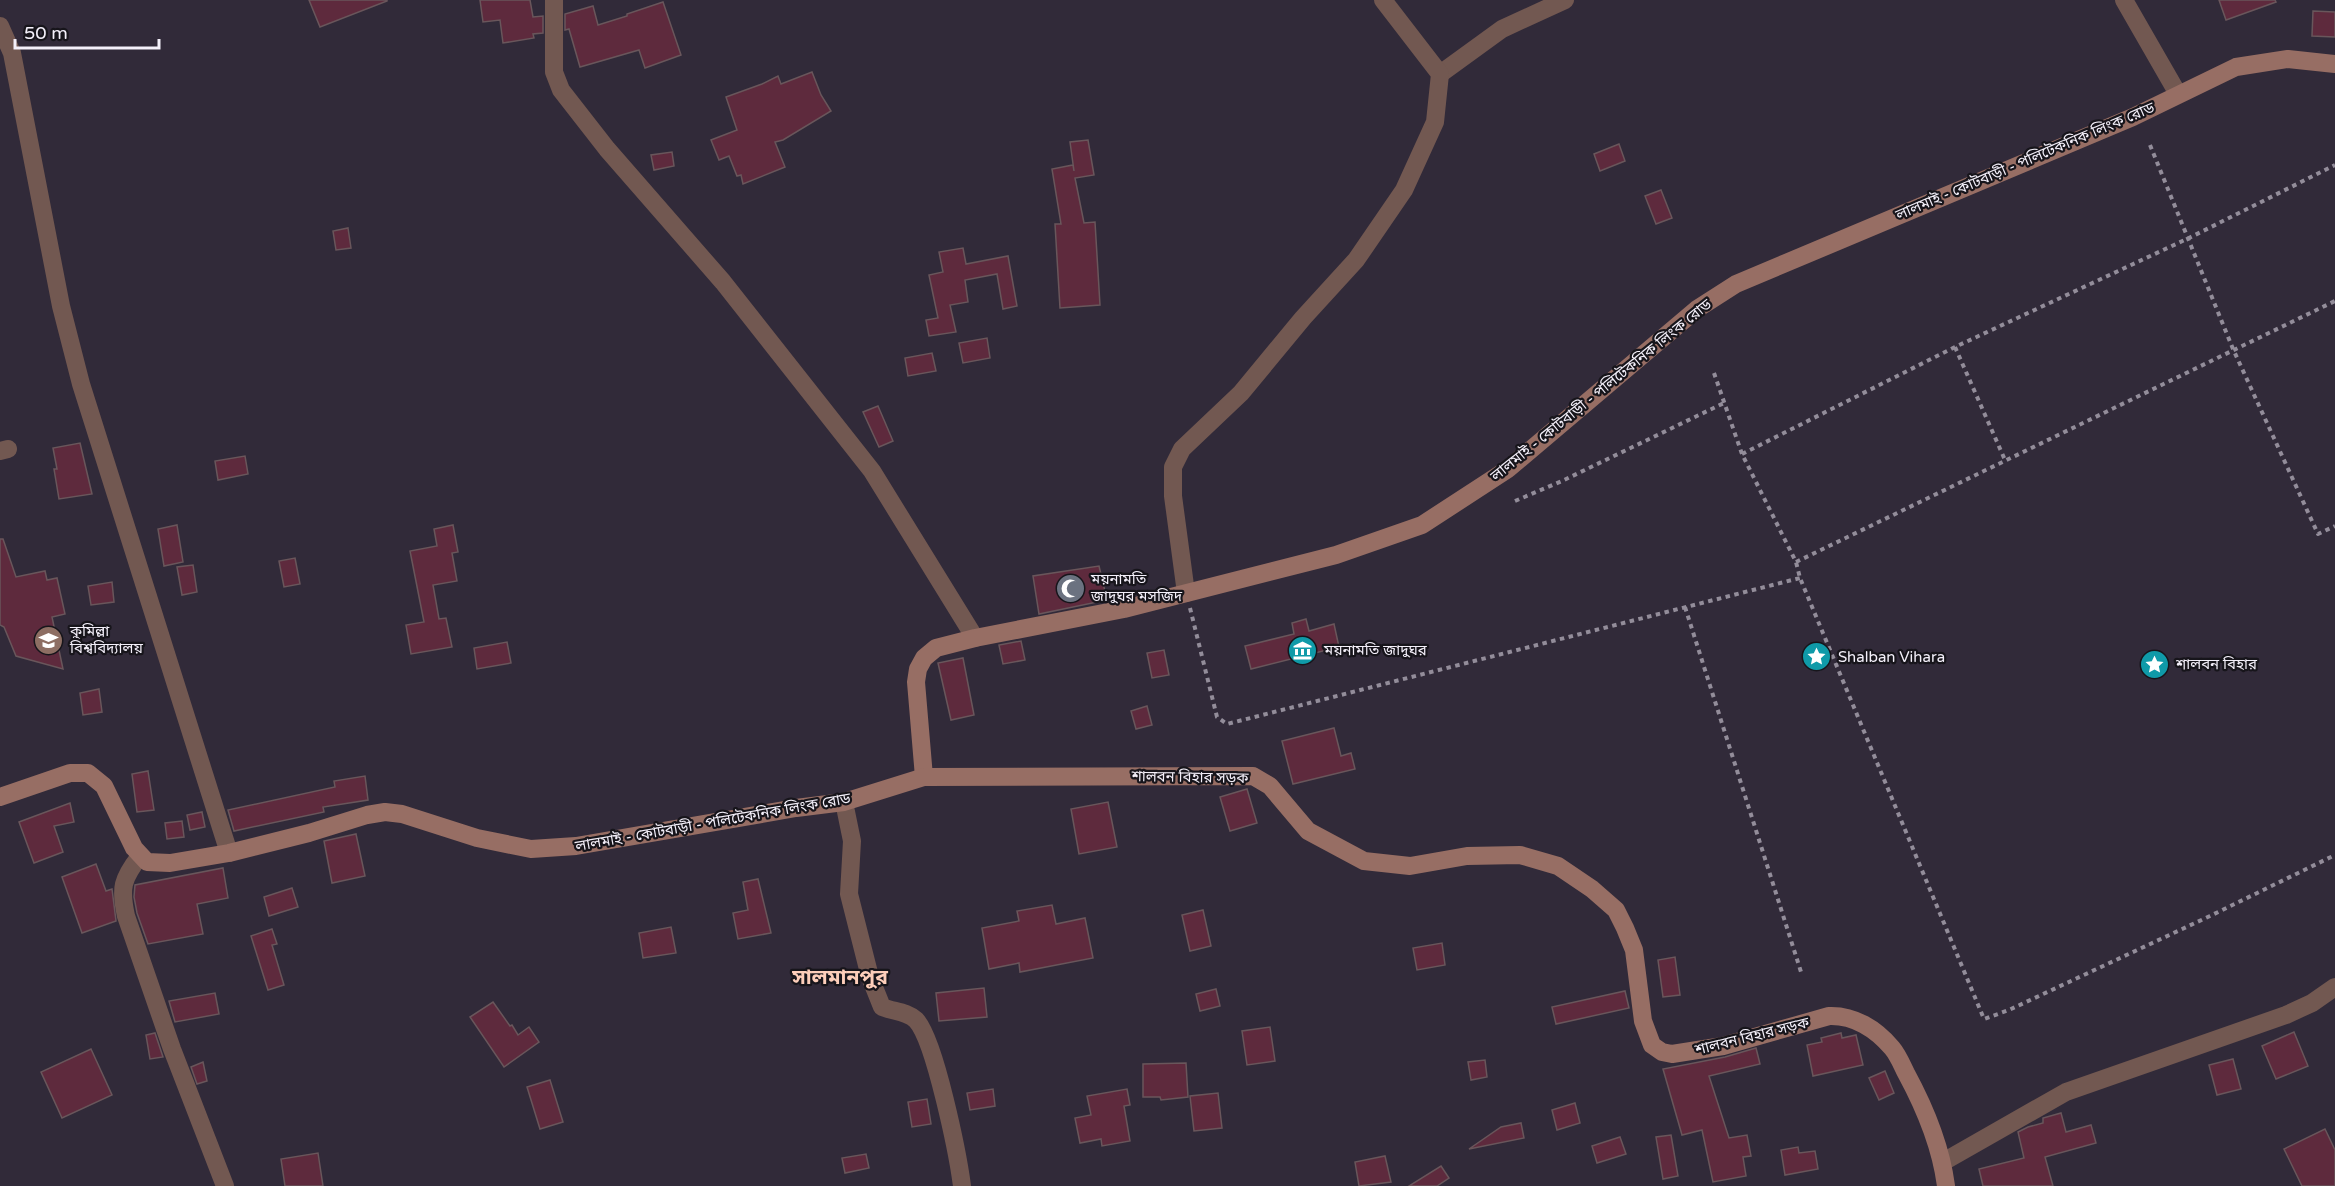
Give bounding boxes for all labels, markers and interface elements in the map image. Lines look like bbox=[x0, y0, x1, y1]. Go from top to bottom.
scale bar bbox=[15, 12, 159, 50]
text: 50 m bbox=[24, 22, 68, 44]
street label: লালমাই - কোটবাড়ী - পলিটেকনিক লিংক রোড bbox=[1892, 98, 2157, 224]
street label: লালমাই - কোটবাড়ী - পলিটেকনিক লিংক রোড bbox=[1486, 295, 1715, 485]
place label: ময়নামতি জাদুঘর মসজিদ bbox=[1090, 570, 1183, 605]
mosque icon: ময়নামতি জাদুঘর মসজিদ bbox=[1054, 572, 1086, 604]
place label: কুমিল্লা বিশ্ববিদ্যালয় bbox=[69, 622, 143, 657]
school or university icon: কুমিল্লা বিশ্ববিদ্যালয় bbox=[33, 624, 65, 656]
museum icon: ময়নামতি জাদুঘর bbox=[1287, 634, 1319, 666]
place label: ময়নামতি জাদুঘর bbox=[1323, 641, 1428, 659]
place icon: Shalban Vihara bbox=[1801, 641, 1833, 673]
place label: Shalban Vihara bbox=[1838, 648, 1945, 666]
place icon: শালবন বিহার bbox=[2139, 648, 2171, 680]
place label: শালবন বিহার bbox=[2175, 655, 2258, 673]
street label: শালবন বিহার সড়ক bbox=[1130, 767, 1250, 787]
street label: লালমাই - কোটবাড়ী - পলিটেকনিক লিংক রোড bbox=[573, 789, 852, 855]
district label: সালমানপুর bbox=[791, 965, 888, 990]
street label: শালবন বিহার সড়ক bbox=[1692, 1013, 1812, 1059]

